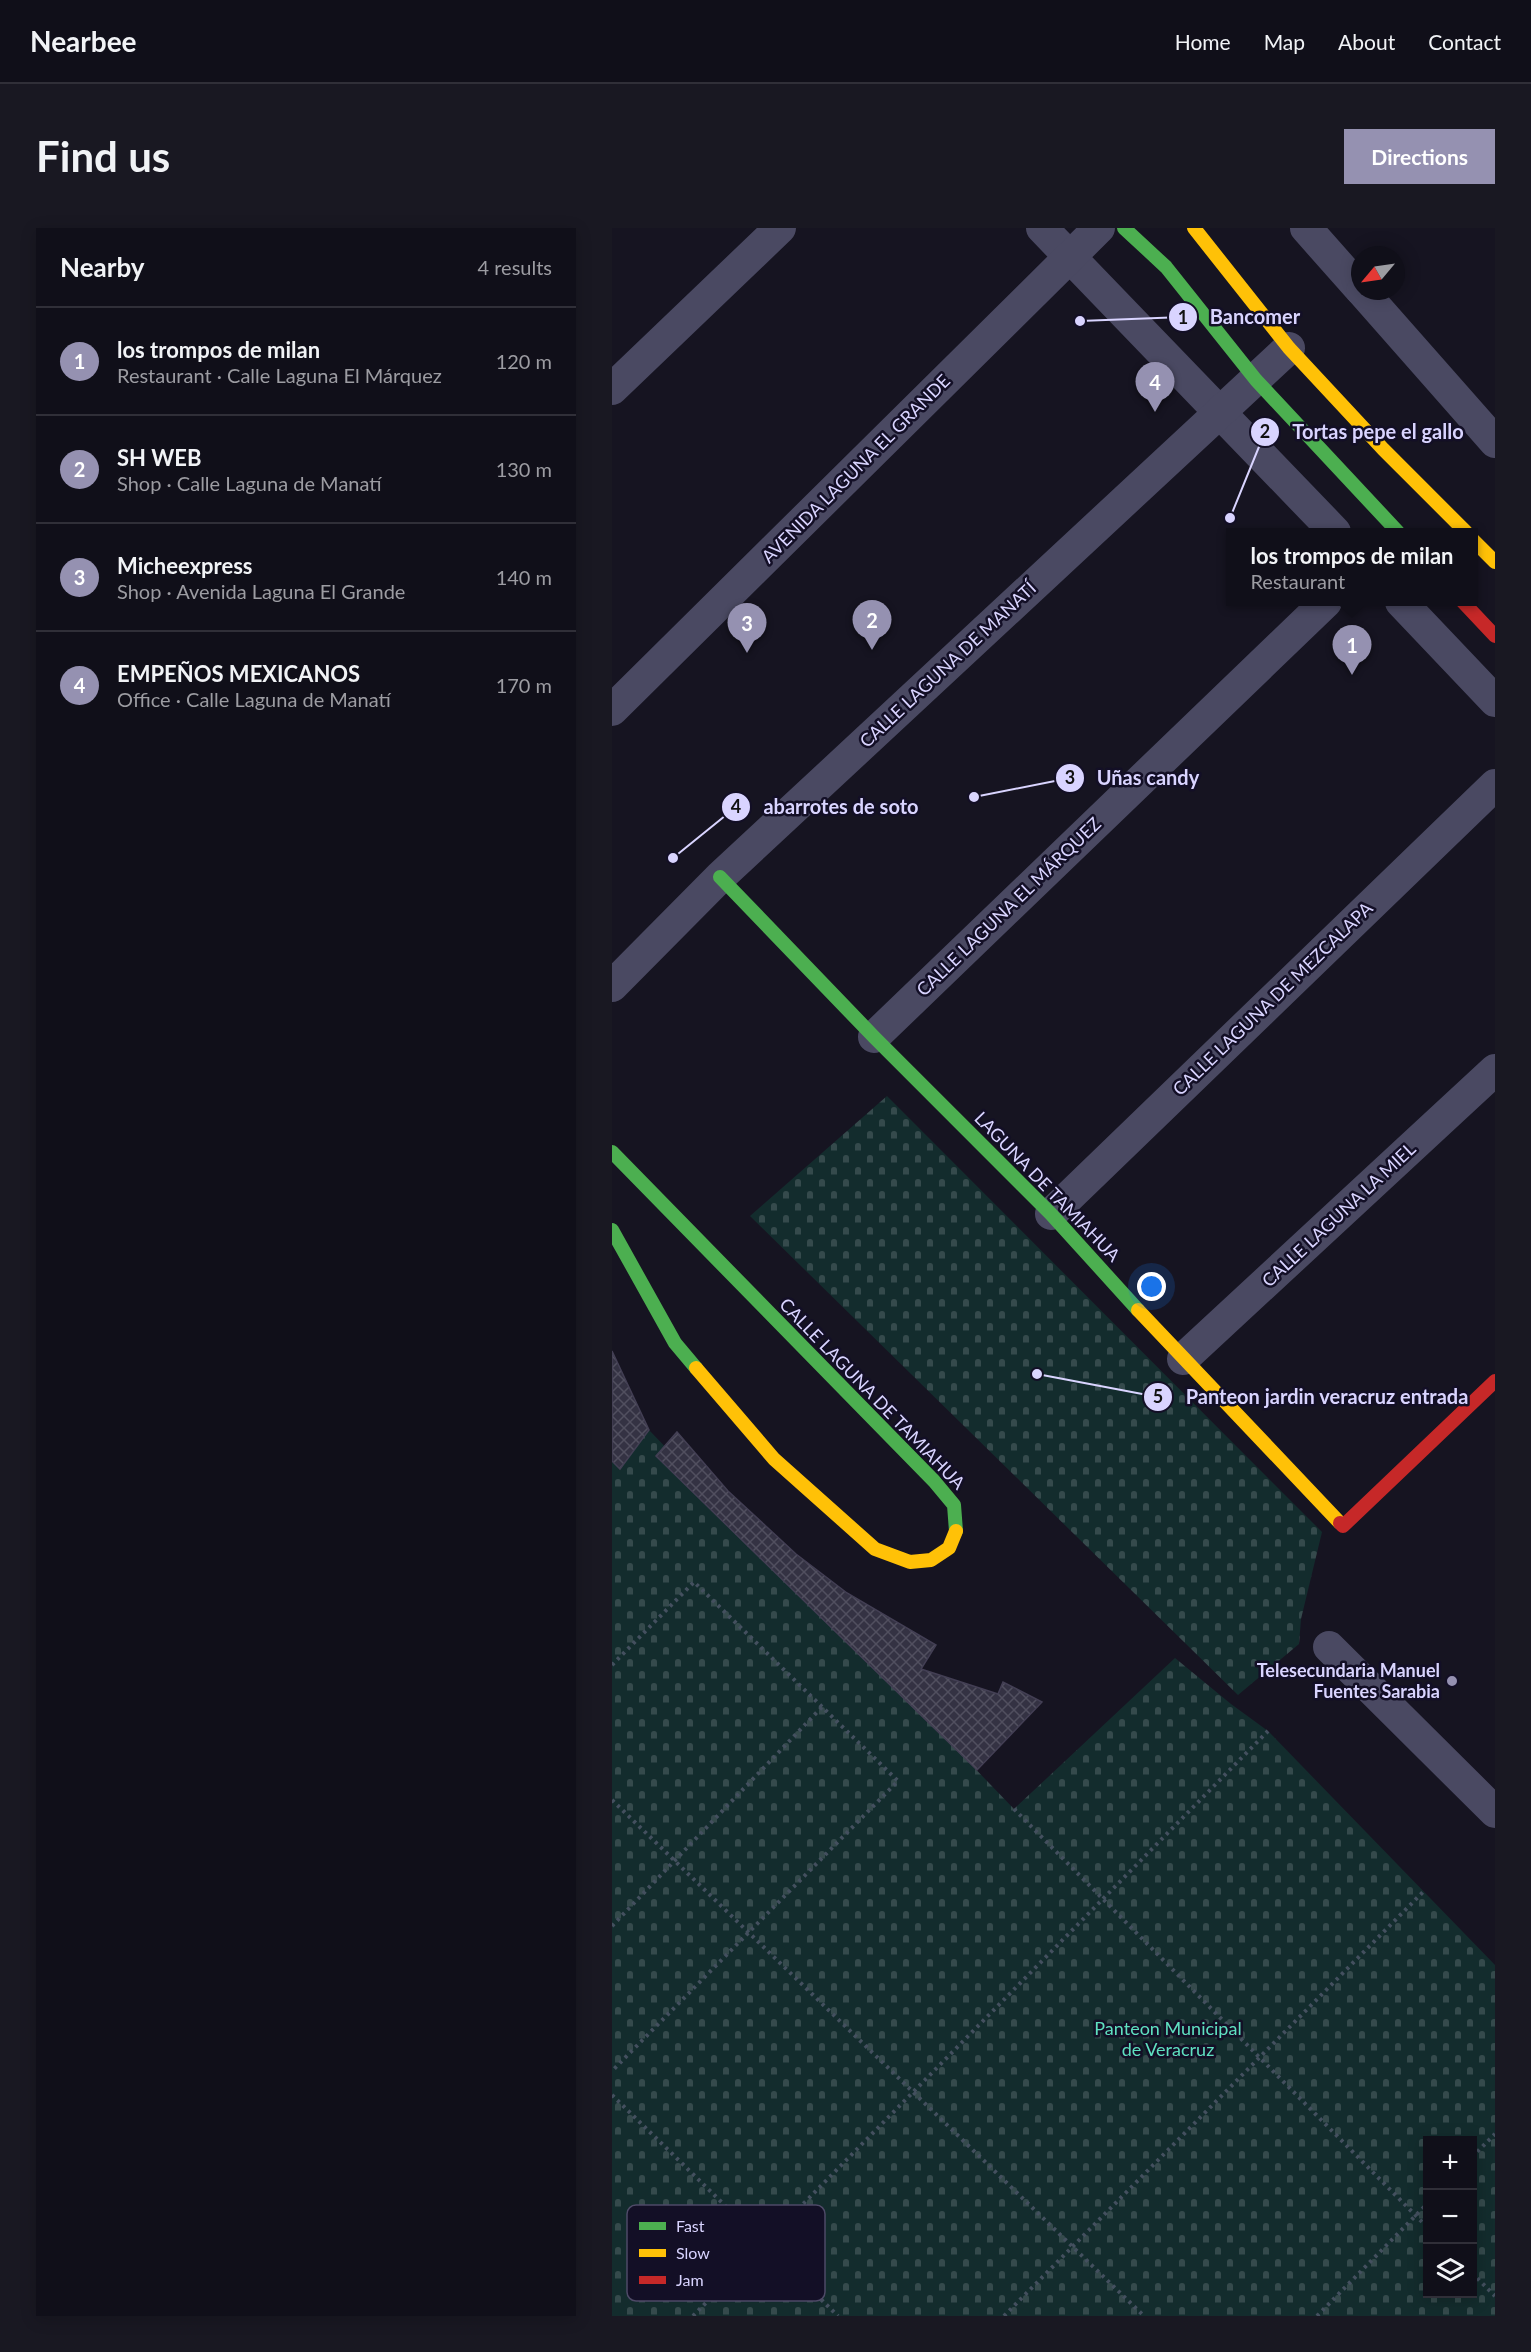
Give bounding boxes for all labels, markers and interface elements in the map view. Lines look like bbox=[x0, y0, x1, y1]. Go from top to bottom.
text: Nearbee bbox=[30, 24, 137, 58]
text: Home bbox=[1175, 29, 1231, 54]
text: Map bbox=[1264, 29, 1305, 54]
text: About bbox=[1338, 29, 1395, 54]
text: Contact bbox=[1428, 29, 1501, 54]
button: Directions bbox=[1344, 129, 1495, 184]
text: Find us bbox=[36, 131, 170, 181]
north arrow bbox=[1351, 246, 1405, 300]
text: Nearby bbox=[60, 251, 145, 283]
text: 4 results bbox=[477, 255, 552, 279]
callout: Bancomer bbox=[1168, 298, 1312, 336]
text: Bancomer bbox=[1210, 304, 1301, 328]
text: 1 bbox=[1178, 306, 1188, 328]
text: los trompos de milan bbox=[117, 336, 320, 363]
text: 1 bbox=[74, 349, 85, 373]
text: 120 m bbox=[496, 349, 552, 373]
pin: 4 bbox=[1136, 362, 1174, 412]
text: Restaurant · Calle Laguna El Márquez bbox=[117, 363, 442, 387]
street label: AVENIDA LAGUNA EL GRANDE bbox=[756, 369, 954, 567]
callout: Tortas pepe el gallo bbox=[1250, 413, 1476, 451]
text: Tortas pepe el gallo bbox=[1292, 419, 1464, 443]
text: 2 bbox=[1260, 420, 1270, 442]
text: SH WEB bbox=[117, 444, 201, 471]
text: 2 bbox=[74, 457, 85, 481]
text: 130 m bbox=[496, 457, 552, 481]
text: Shop · Calle Laguna de Manatí bbox=[117, 471, 382, 495]
popup bbox=[1226, 528, 1478, 606]
text: los trompos de milan bbox=[1250, 542, 1454, 569]
text: Micheexpress bbox=[117, 552, 253, 579]
text: 3 bbox=[74, 565, 85, 589]
text: 140 m bbox=[496, 565, 552, 589]
text: Restaurant bbox=[1250, 569, 1345, 593]
street label: CALLE LAGUNA DE MANATÍ bbox=[855, 576, 1041, 752]
text: Shop · Avenida Laguna El Grande bbox=[117, 579, 405, 603]
pin: 2 bbox=[852, 600, 892, 650]
pin: 3 bbox=[728, 604, 766, 653]
pin: 1 bbox=[1332, 626, 1372, 675]
text: EMPEÑOS MEXICANOS bbox=[117, 660, 360, 687]
text: 4 bbox=[74, 673, 85, 697]
text: 170 m bbox=[496, 673, 552, 697]
text: Office · Calle Laguna de Manatí bbox=[117, 687, 391, 711]
callout: Uñas candy bbox=[1055, 759, 1212, 797]
text: Uñas candy bbox=[1097, 765, 1200, 789]
text: 3 bbox=[1065, 766, 1075, 788]
callout: abarrotes de soto bbox=[721, 788, 930, 826]
text: abarrotes de soto bbox=[763, 794, 919, 818]
text: 4 bbox=[731, 795, 741, 817]
street label: CALLE LAGUNA EL MÁRQUEZ bbox=[912, 812, 1105, 1000]
street label: CALLE LAGUNA DE MEZCALAPA bbox=[1168, 896, 1377, 1100]
street label: LAGUNA DE TAMIAHUA bbox=[970, 1107, 1126, 1266]
street label: CALLE LAGUNA LA MIEL bbox=[1257, 1137, 1420, 1291]
your location bbox=[1137, 1272, 1166, 1301]
street label: CALLE LAGUNA DE TAMIAHUA bbox=[775, 1293, 971, 1494]
callout: Panteon jardin veracruz entrada bbox=[1143, 1378, 1480, 1416]
text: Panteon jardin veracruz entrada bbox=[1186, 1384, 1468, 1408]
text: 5 bbox=[1153, 1385, 1163, 1407]
place label: Telesecundaria Manuel Fuentes Sarabia bbox=[1257, 1659, 1440, 1702]
marker: Telesecundaria Manuel Fuentes Sarabia bbox=[1445, 1674, 1459, 1688]
park label: Panteon Municipal de Veracruz bbox=[1094, 2017, 1242, 2060]
map controls bbox=[1423, 2136, 1477, 2298]
button: + bbox=[1423, 2136, 1477, 2190]
button: − bbox=[1423, 2190, 1477, 2244]
legend bbox=[627, 2205, 825, 2301]
text: Fast bbox=[676, 2216, 705, 2235]
text: Slow bbox=[676, 2243, 710, 2262]
button: layers bbox=[1423, 2244, 1477, 2298]
text: Jam bbox=[676, 2270, 704, 2289]

